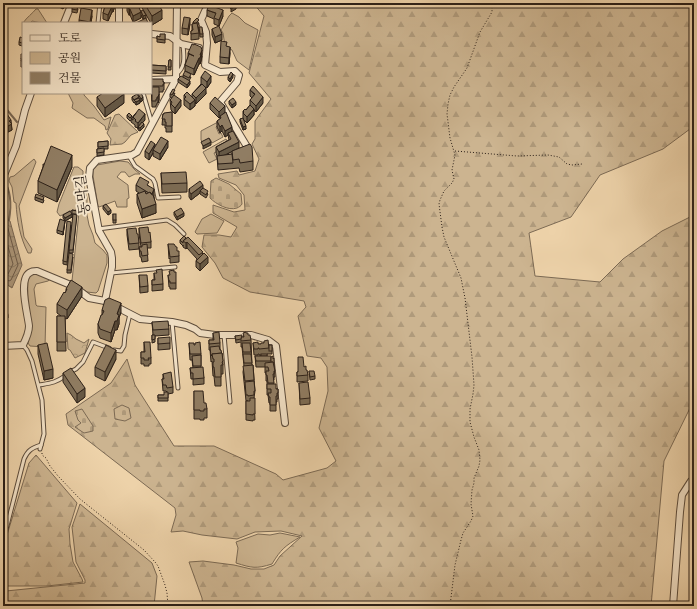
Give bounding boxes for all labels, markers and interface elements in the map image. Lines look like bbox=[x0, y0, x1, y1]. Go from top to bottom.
legend bbox=[22, 22, 152, 94]
text: 도로 bbox=[58, 30, 82, 48]
text: 공원 bbox=[58, 50, 81, 68]
text: 건물 bbox=[58, 70, 82, 88]
street label: 동막길 bbox=[72, 173, 96, 216]

